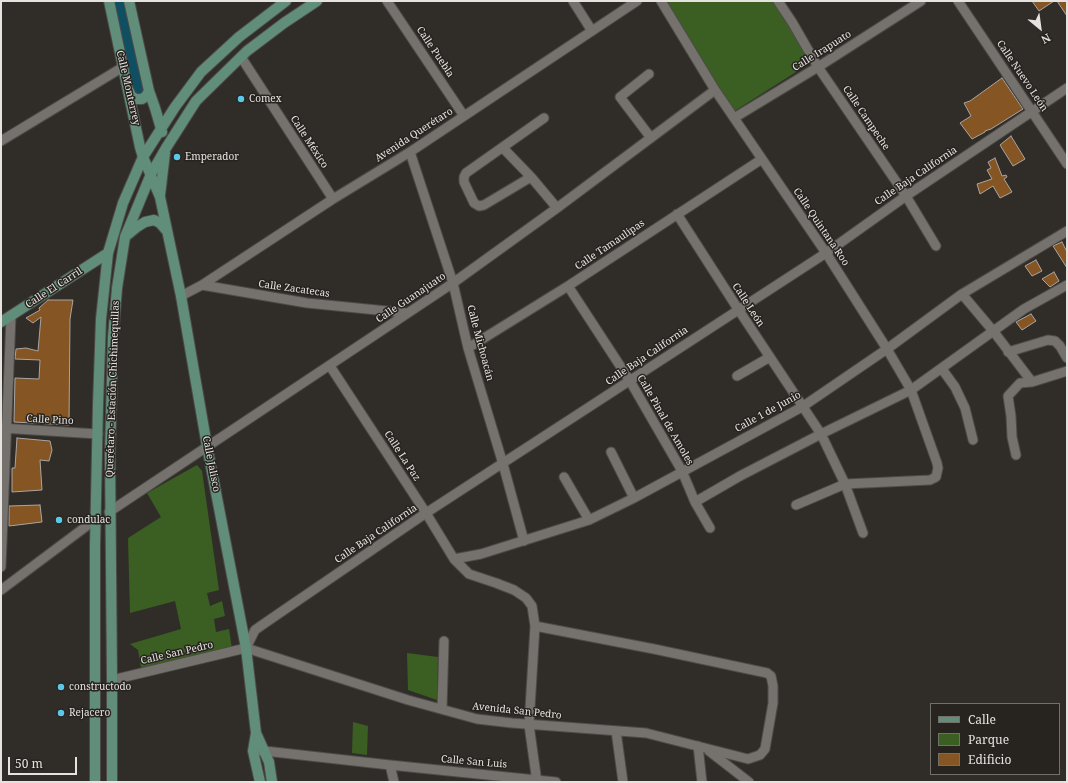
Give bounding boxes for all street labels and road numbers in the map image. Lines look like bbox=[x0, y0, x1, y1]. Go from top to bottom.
street label: Calle Puebla bbox=[414, 24, 456, 80]
street label: Calle Irapuato bbox=[790, 28, 854, 74]
street label: Calle Nuevo León bbox=[994, 38, 1050, 114]
street label: Calle Monterrey bbox=[114, 49, 142, 127]
street label: Calle Campeche bbox=[840, 83, 892, 153]
street label: Avenida Querétaro bbox=[373, 105, 455, 165]
street label: Calle México bbox=[288, 113, 330, 171]
street label: Calle Baja California bbox=[873, 144, 959, 208]
street label: Calle Quintana Roo bbox=[791, 186, 851, 268]
street label: Calle Tamaulipas bbox=[573, 217, 647, 273]
street label: Calle El Carril bbox=[23, 265, 85, 311]
street label: Calle Guanajuato bbox=[374, 270, 448, 326]
street label: Calle Zacatecas bbox=[258, 278, 330, 300]
street label: Calle León bbox=[729, 281, 767, 329]
street label: Querétaro - Estación Chichimequillas bbox=[104, 300, 122, 478]
street label: Calle Michoacán bbox=[464, 304, 496, 382]
street label: Calle Baja California bbox=[604, 324, 690, 388]
street label: Calle Pinal de Amoles bbox=[634, 373, 696, 467]
street label: Calle 1 de Junio bbox=[733, 389, 803, 435]
street label: Calle Pino bbox=[26, 413, 74, 427]
street label: Calle La Paz bbox=[381, 429, 423, 483]
street label: Calle Jalisco bbox=[200, 435, 222, 493]
street label: Calle Baja California bbox=[333, 502, 419, 566]
street label: Calle San Pedro bbox=[140, 639, 214, 667]
street label: Avenida San Pedro bbox=[472, 700, 562, 722]
street label: Calle San Luis bbox=[440, 753, 508, 771]

